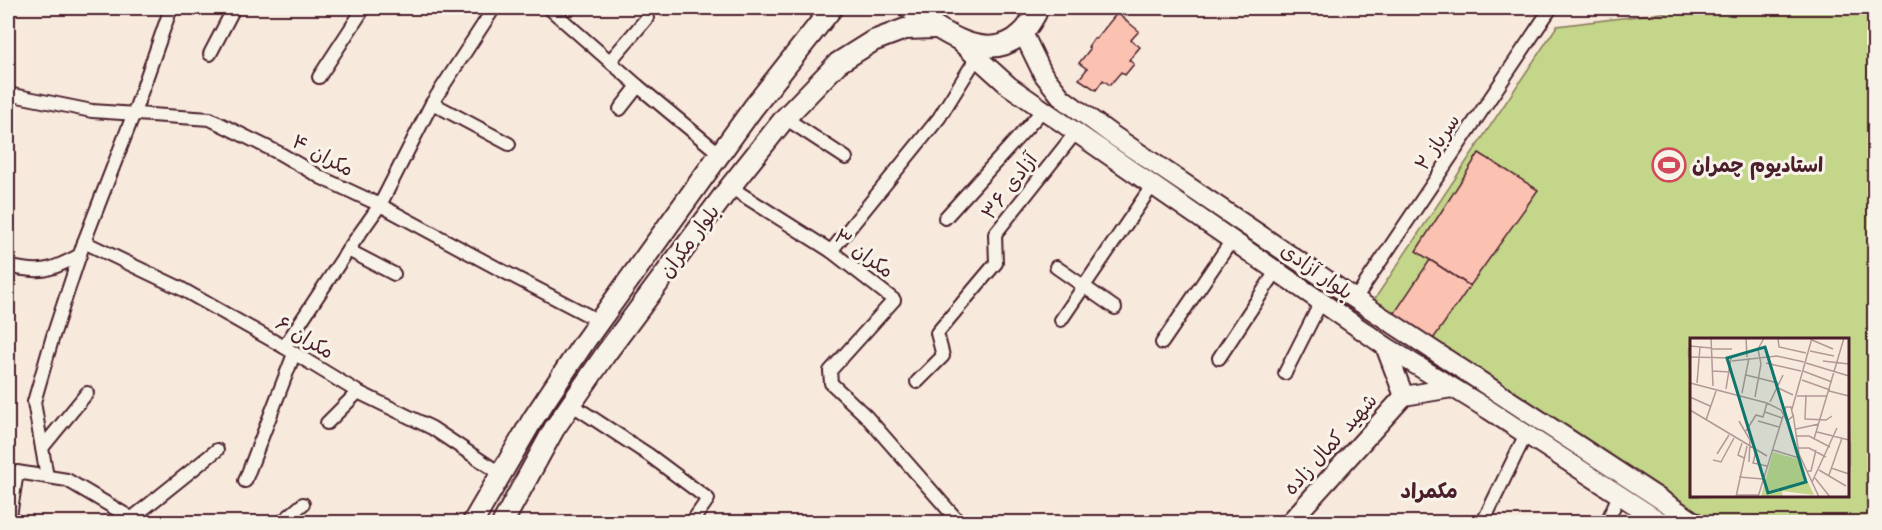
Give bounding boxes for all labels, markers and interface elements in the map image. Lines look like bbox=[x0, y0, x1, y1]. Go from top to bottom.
street label: سرباز ۲ bbox=[1406, 107, 1466, 176]
street label: مکران ۴ bbox=[287, 125, 360, 183]
street label: آزادی ۳۶ bbox=[973, 145, 1044, 225]
sports icon: استادیوم چمران bbox=[1651, 147, 1687, 183]
place label: استادیوم چمران bbox=[1692, 149, 1823, 180]
street label: بلوار مکران bbox=[651, 197, 726, 283]
street label: مکران ۳ bbox=[828, 220, 901, 284]
street label: بلوار آزادی bbox=[1275, 234, 1360, 306]
street label: مکران ۶ bbox=[271, 307, 340, 365]
inset map bbox=[1690, 338, 1849, 497]
street label: شهید کمال زاده bbox=[1275, 386, 1383, 501]
district label: مکمراد bbox=[1400, 473, 1458, 505]

